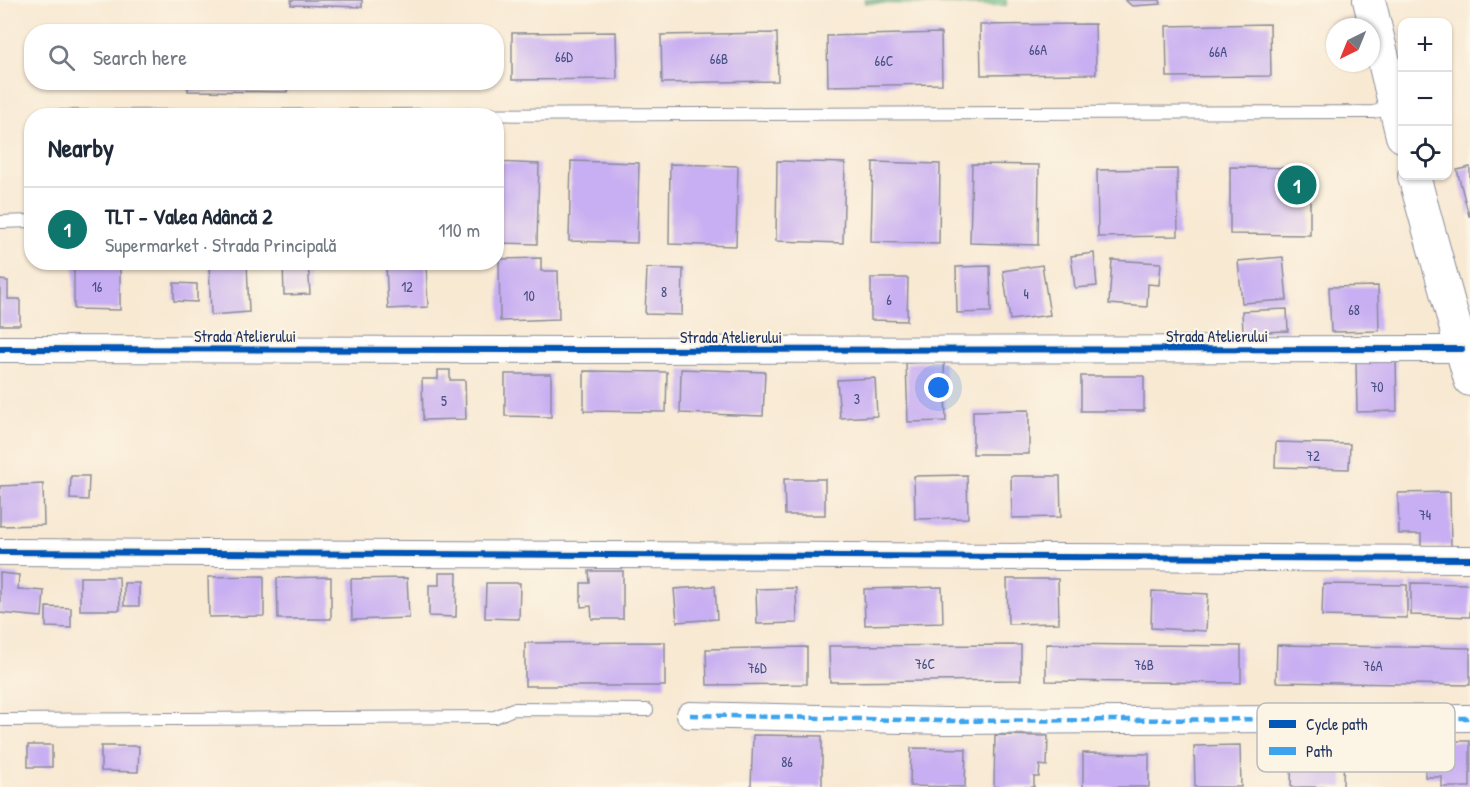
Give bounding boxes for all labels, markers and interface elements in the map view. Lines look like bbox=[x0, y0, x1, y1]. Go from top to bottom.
north arrow bbox=[1326, 18, 1380, 72]
map controls bbox=[1398, 18, 1452, 180]
button: + bbox=[1398, 18, 1452, 72]
search box bbox=[24, 24, 504, 90]
house number: 66A bbox=[1029, 40, 1047, 59]
icon: search bbox=[45, 41, 78, 74]
text: Search here bbox=[93, 42, 187, 72]
house number: 66A bbox=[1209, 42, 1227, 61]
house number: 66D bbox=[555, 47, 573, 66]
house number: 66B bbox=[710, 49, 728, 68]
house number: 66C bbox=[875, 51, 894, 70]
button: − bbox=[1398, 72, 1452, 126]
button: locate bbox=[1398, 126, 1452, 180]
text: Nearby bbox=[48, 130, 114, 165]
pin: 1 bbox=[1278, 162, 1316, 207]
text: TLT - Valea Adâncă 2 bbox=[105, 201, 272, 231]
text: 1 bbox=[64, 216, 71, 243]
text: 110 m bbox=[438, 216, 480, 243]
text: Supermarket · Strada Principală bbox=[105, 231, 336, 258]
house number: 16 bbox=[92, 277, 103, 296]
house number: 12 bbox=[401, 277, 413, 296]
house number: 8 bbox=[661, 282, 667, 301]
house number: 4 bbox=[1023, 284, 1029, 303]
house number: 10 bbox=[523, 286, 535, 305]
house number: 6 bbox=[886, 290, 892, 309]
house number: 68 bbox=[1348, 300, 1360, 319]
street label: Strada Atelierului bbox=[194, 325, 296, 347]
street label: Strada Atelierului bbox=[1166, 325, 1268, 347]
street label: Strada Atelierului bbox=[680, 326, 782, 348]
your location bbox=[924, 373, 953, 402]
house number: 70 bbox=[1370, 377, 1384, 396]
house number: 3 bbox=[854, 389, 860, 408]
house number: 5 bbox=[441, 391, 447, 410]
house number: 72 bbox=[1306, 446, 1320, 465]
house number: 74 bbox=[1419, 505, 1431, 524]
house number: 76C bbox=[915, 654, 935, 673]
house number: 76B bbox=[1134, 655, 1154, 674]
house number: 76A bbox=[1363, 656, 1383, 675]
house number: 76D bbox=[747, 658, 767, 677]
legend bbox=[1257, 703, 1455, 772]
text: Cycle path bbox=[1306, 713, 1368, 735]
text: Path bbox=[1306, 740, 1332, 762]
house number: 86 bbox=[781, 752, 793, 771]

